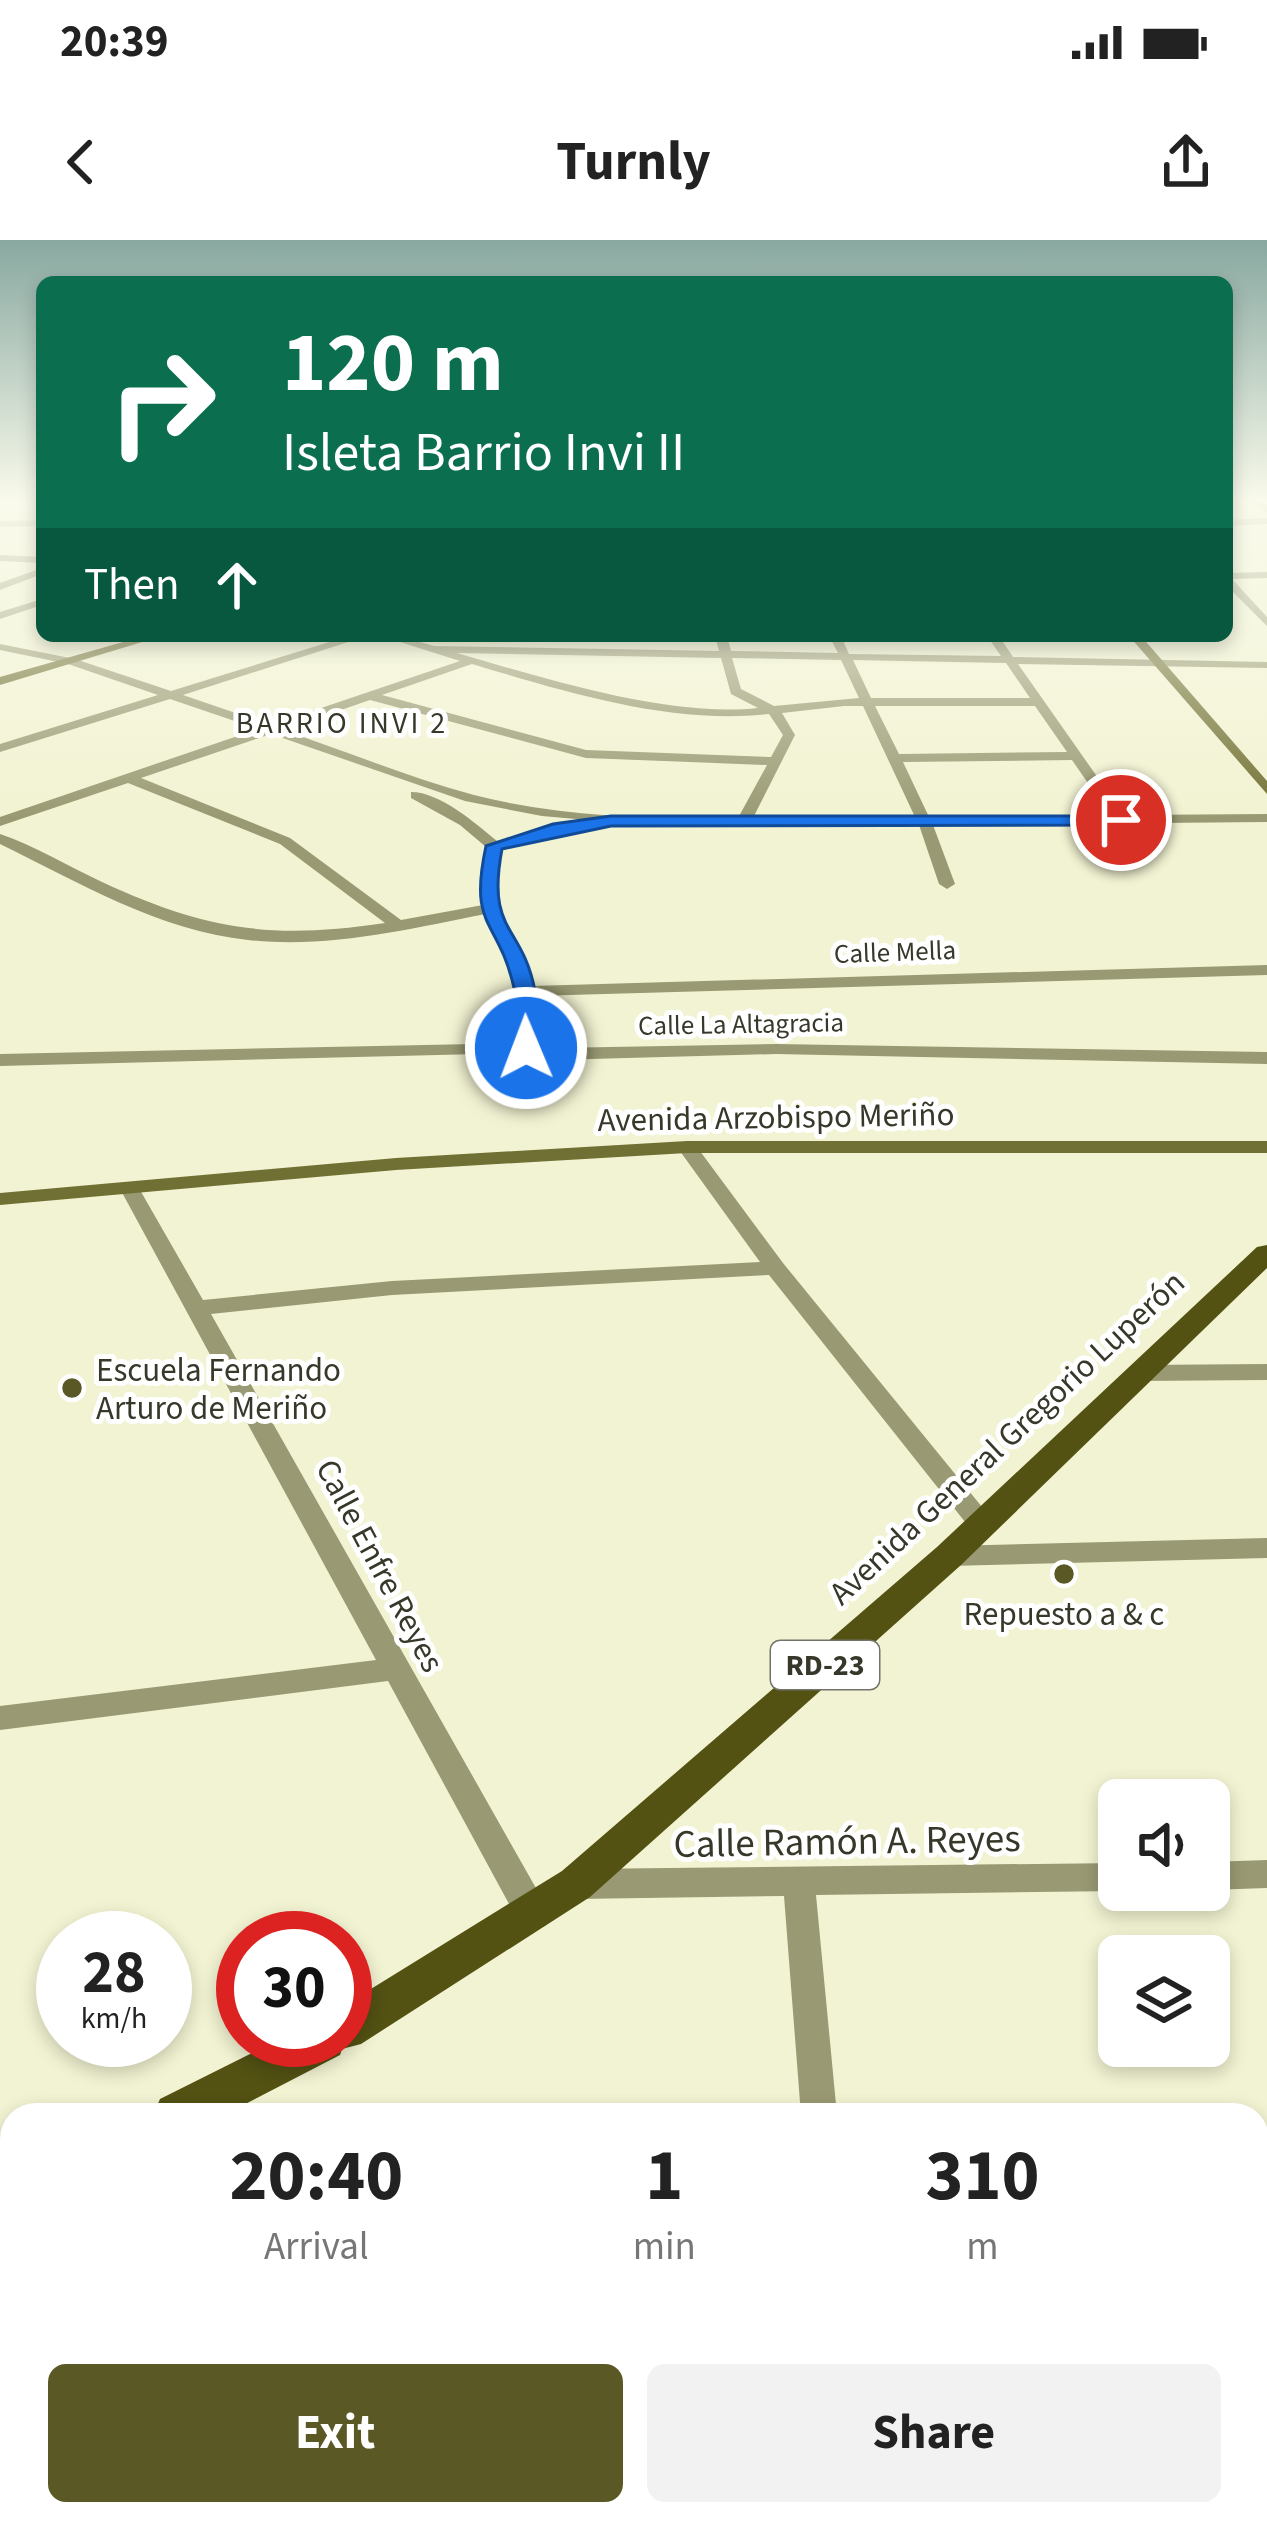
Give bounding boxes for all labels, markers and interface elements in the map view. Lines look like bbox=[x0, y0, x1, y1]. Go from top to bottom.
text: 20:39 bbox=[60, 10, 169, 74]
text: Turnly bbox=[556, 124, 711, 201]
icon: back bbox=[48, 129, 114, 195]
icon: share bbox=[1153, 129, 1219, 195]
text: 120 m bbox=[282, 304, 504, 424]
icon: right bbox=[84, 324, 240, 480]
text: Isleta Barrio Invi II bbox=[282, 415, 685, 492]
icon: ahead bbox=[204, 552, 270, 618]
text: Then bbox=[84, 553, 180, 617]
district label: BARRIO INVI 2 bbox=[236, 702, 448, 745]
pin bbox=[1070, 769, 1172, 871]
icon: arrive bbox=[1088, 787, 1154, 853]
street label: Calle Mella bbox=[833, 931, 957, 974]
position arrow bbox=[463, 985, 589, 1111]
street label: Calle La Altagracia bbox=[638, 1003, 844, 1046]
street label: Avenida Arzobispo Meriño bbox=[597, 1091, 955, 1144]
street label: Avenida General Gregorio Luperón bbox=[819, 1260, 1195, 1616]
place label: Escuela Fernando Arturo de Meriño bbox=[96, 1347, 341, 1432]
marker: Escuela Fernando Arturo de Meriño bbox=[59, 1375, 85, 1401]
street label: Calle Enfre Reyes bbox=[304, 1451, 456, 1680]
marker: Repuesto a & c bbox=[1051, 1561, 1077, 1587]
place label: Repuesto a & c bbox=[964, 1591, 1164, 1638]
road number: RD-23 bbox=[771, 1641, 879, 1689]
map controls bbox=[1098, 1779, 1230, 2067]
button: sound bbox=[1098, 1779, 1230, 1911]
street label: Calle Ramón A. Reyes bbox=[673, 1811, 1021, 1873]
speed limit sign: 30 bbox=[216, 1911, 372, 2067]
text: 28 bbox=[82, 1931, 146, 2016]
button: layers bbox=[1098, 1935, 1230, 2067]
text: km/h bbox=[81, 1997, 147, 2040]
text: 20:40 bbox=[230, 2125, 403, 2228]
text: 1 bbox=[645, 2125, 683, 2228]
text: 310 bbox=[925, 2125, 1040, 2228]
text: Arrival bbox=[264, 2219, 369, 2275]
text: min bbox=[633, 2219, 696, 2275]
text: m bbox=[966, 2219, 999, 2275]
button: Exit bbox=[48, 2364, 623, 2502]
button: Share bbox=[647, 2364, 1221, 2502]

